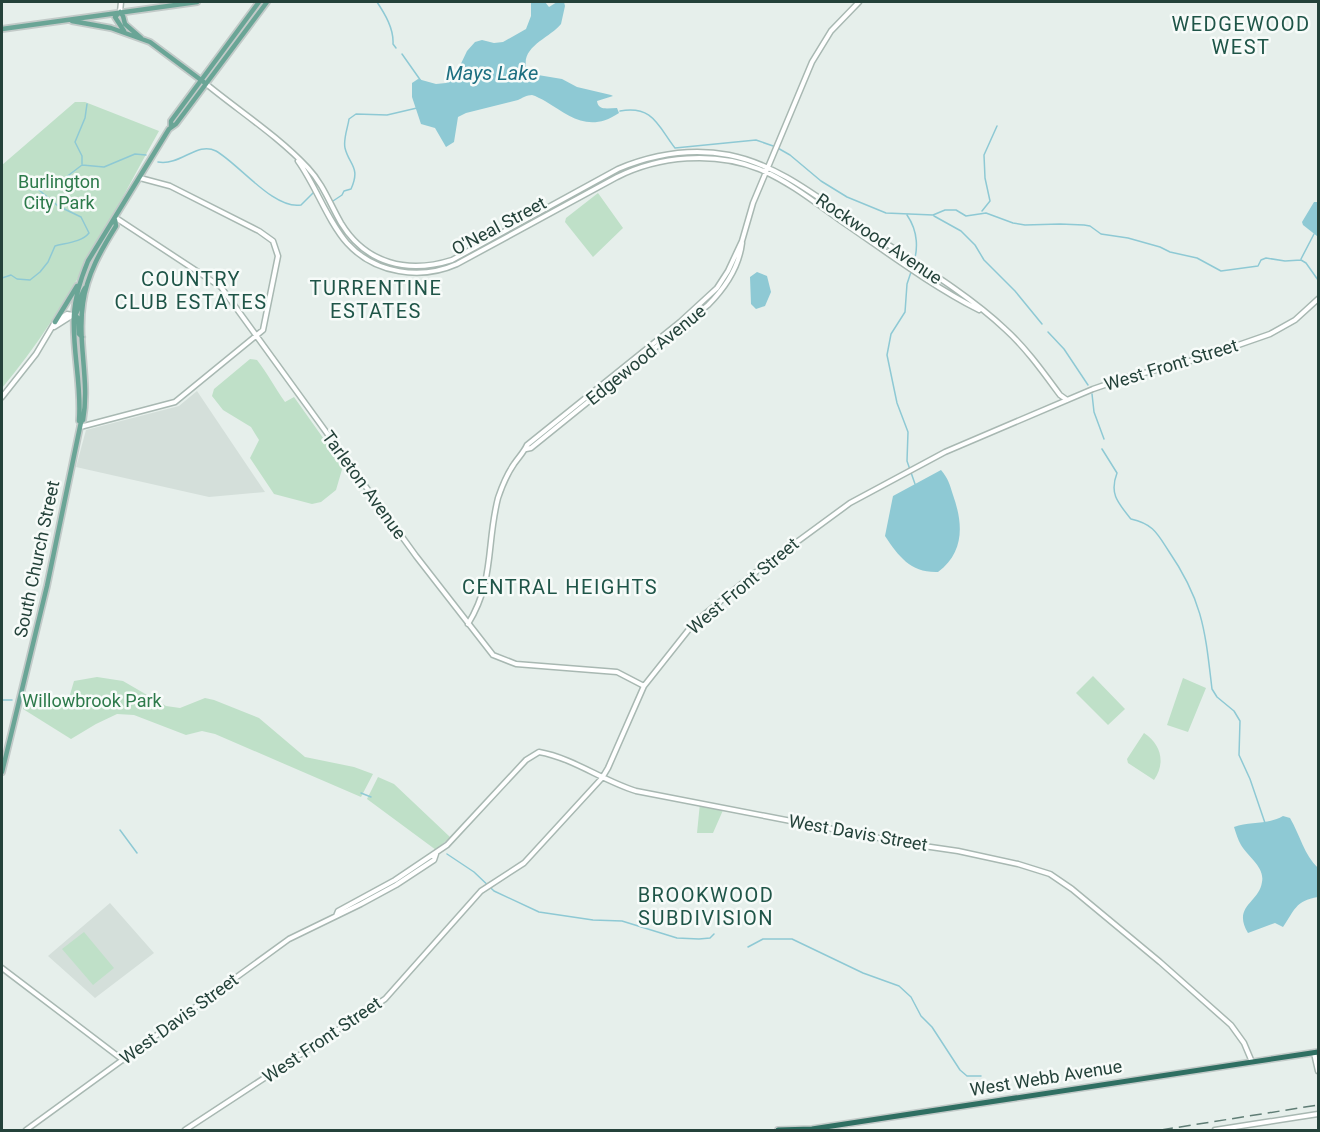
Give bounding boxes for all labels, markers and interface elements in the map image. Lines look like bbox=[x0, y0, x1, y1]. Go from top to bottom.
district label: WEDGEWOOD WEST bbox=[1171, 12, 1311, 59]
water label: Mays Lake bbox=[446, 61, 538, 85]
park label: Burlington City Park bbox=[18, 171, 100, 213]
street label: Rockwood Avenue bbox=[812, 189, 946, 289]
street label: O'Neal Street bbox=[448, 192, 550, 259]
district label: COUNTRY CLUB ESTATES bbox=[114, 267, 268, 314]
district label: TURRENTINE ESTATES bbox=[310, 276, 442, 323]
street label: Edgewood Avenue bbox=[582, 300, 710, 409]
street label: West Front Street bbox=[1102, 334, 1240, 395]
street label: Tarleton Avenue bbox=[318, 426, 411, 543]
street label: South Church Street bbox=[10, 478, 63, 639]
street label: West Front Street bbox=[683, 533, 803, 638]
district label: CENTRAL HEIGHTS bbox=[462, 575, 658, 599]
park label: Willowbrook Park bbox=[22, 690, 163, 711]
street label: West Davis Street bbox=[787, 810, 929, 855]
district label: BROOKWOOD SUBDIVISION bbox=[638, 883, 774, 930]
street label: West Davis Street bbox=[116, 969, 242, 1068]
street label: West Front Street bbox=[258, 992, 385, 1087]
street label: West Webb Avenue bbox=[968, 1055, 1123, 1100]

